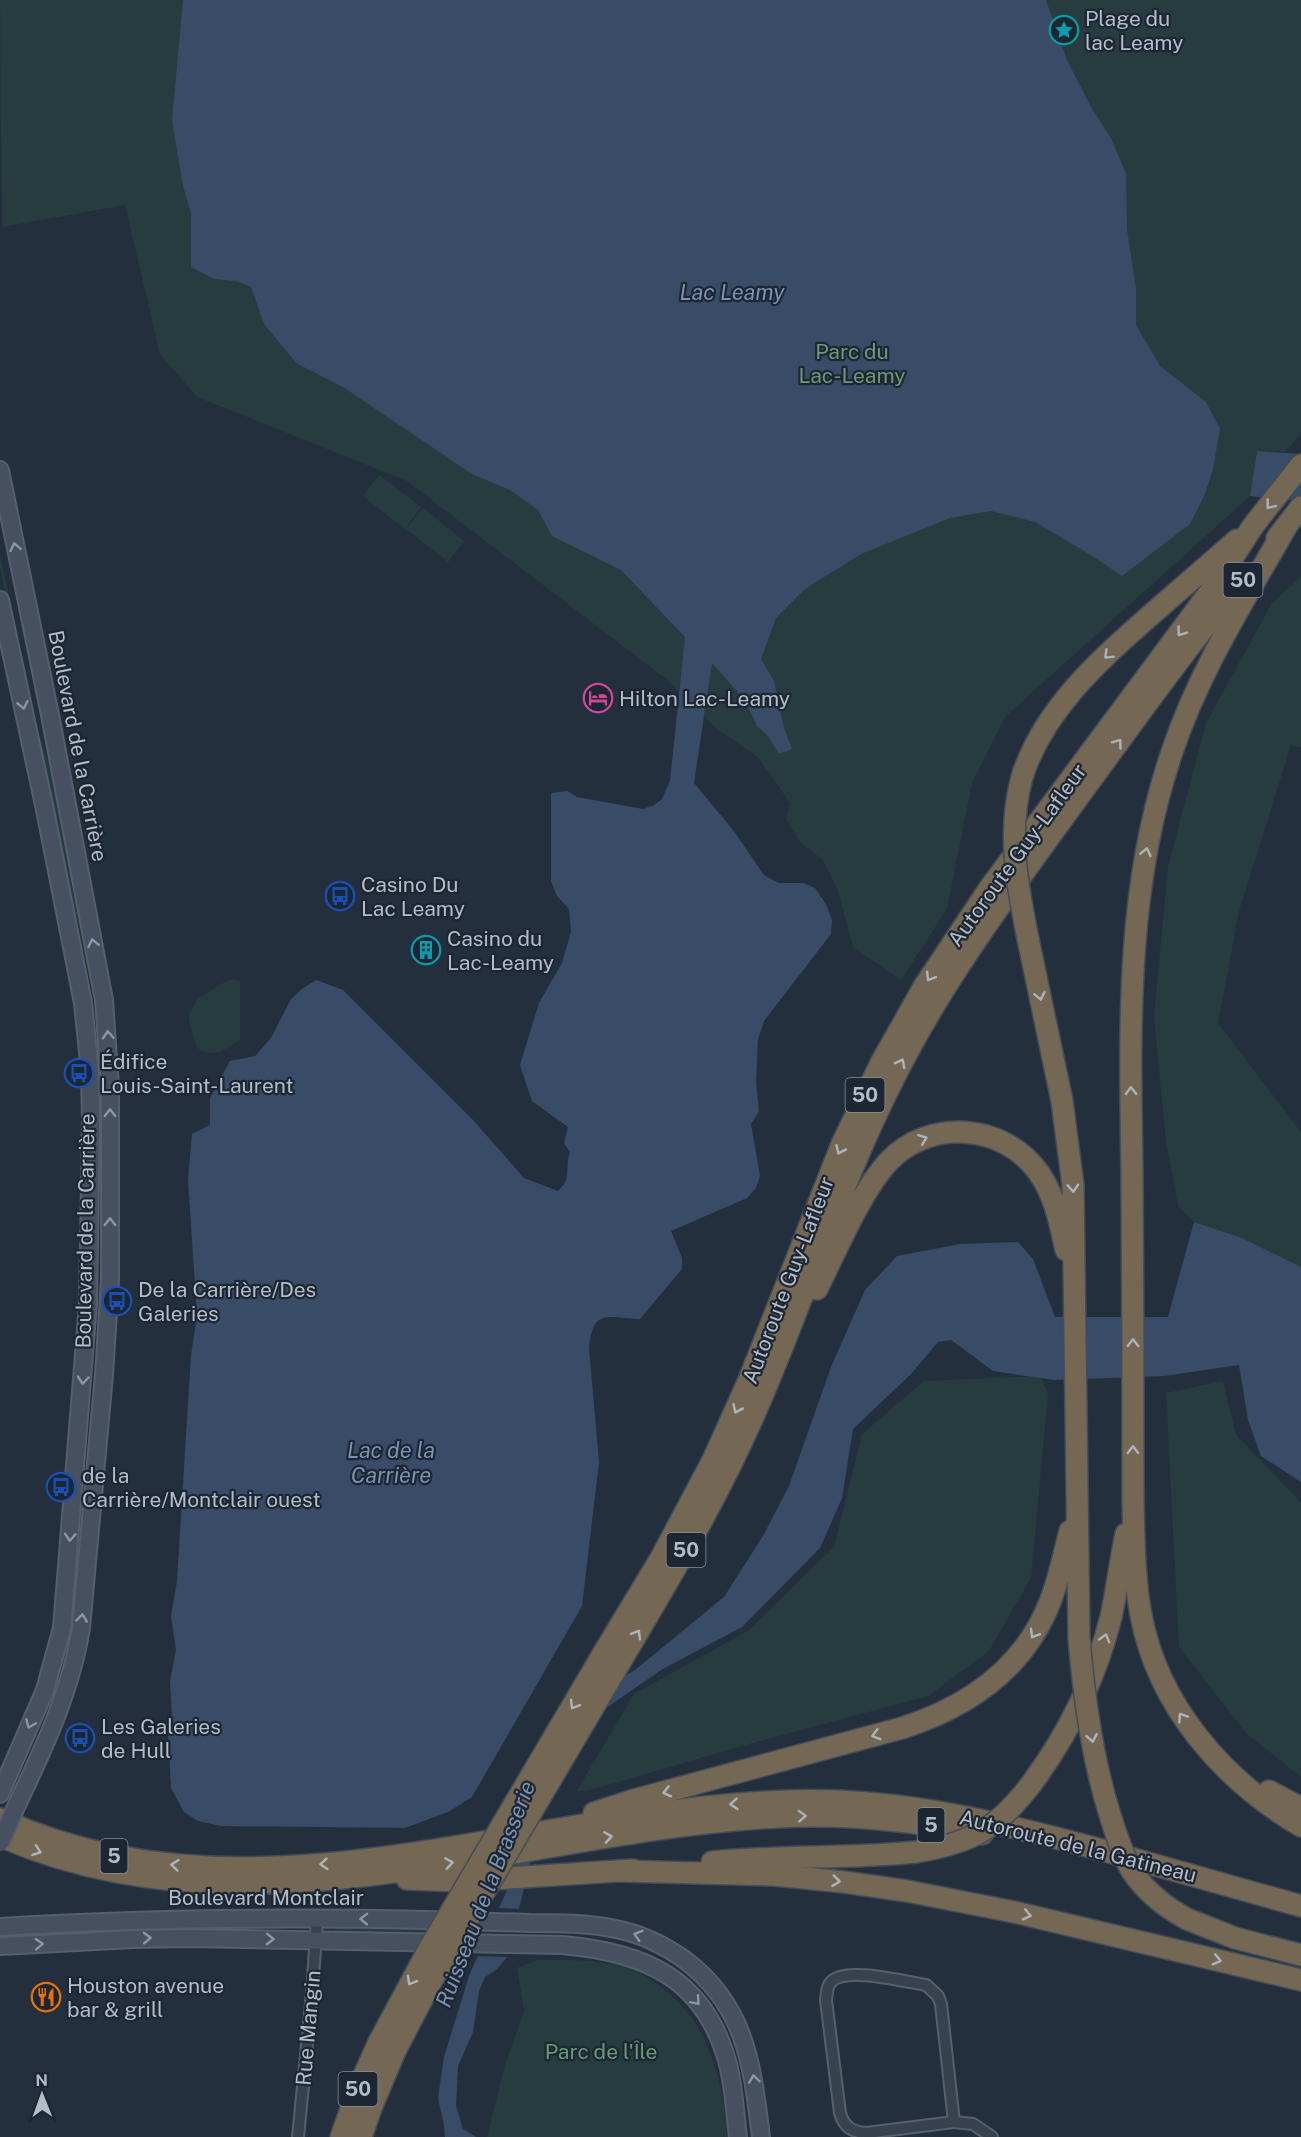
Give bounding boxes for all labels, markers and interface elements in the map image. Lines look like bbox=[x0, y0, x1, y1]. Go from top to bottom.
place label: Plage du lac Leamy bbox=[1085, 6, 1183, 55]
place icon: Plage du lac Leamy bbox=[1048, 14, 1080, 46]
water label: Lac Leamy bbox=[680, 279, 785, 305]
park label: Parc du Lac-Leamy bbox=[798, 339, 906, 388]
one-way arrow bbox=[1267, 498, 1278, 509]
one-way arrow bbox=[9, 543, 22, 553]
road number: 50 bbox=[1224, 563, 1262, 597]
one-way arrow bbox=[1177, 626, 1188, 637]
street label: Boulevard de la Carrière bbox=[43, 628, 113, 864]
one-way arrow bbox=[1104, 647, 1115, 658]
hotel icon: Hilton Lac-Leamy bbox=[582, 682, 614, 714]
place label: Hilton Lac-Leamy bbox=[619, 686, 790, 711]
one-way arrow bbox=[15, 700, 28, 710]
one-way arrow bbox=[1111, 739, 1122, 750]
street label: Autoroute Guy-Lafleur bbox=[942, 759, 1092, 951]
one-way arrow bbox=[1138, 848, 1151, 858]
place label: Casino Du Lac Leamy bbox=[361, 872, 465, 921]
bus stop icon: Casino Du Lac Leamy bbox=[324, 880, 356, 912]
place label: Casino du Lac-Leamy bbox=[447, 926, 554, 975]
building icon: Casino du Lac-Leamy bbox=[410, 934, 442, 966]
one-way arrow bbox=[87, 938, 100, 948]
one-way arrow bbox=[926, 971, 938, 981]
one-way arrow bbox=[1033, 991, 1046, 1001]
one-way arrow bbox=[101, 1031, 114, 1040]
place label: Édifice Louis-Saint-Laurent bbox=[100, 1049, 294, 1098]
bus stop icon: Édifice Louis-Saint-Laurent bbox=[63, 1057, 95, 1089]
one-way arrow bbox=[894, 1059, 905, 1069]
road number: 50 bbox=[846, 1078, 884, 1112]
one-way arrow bbox=[1125, 1086, 1137, 1095]
one-way arrow bbox=[104, 1108, 116, 1117]
street label: Boulevard de la Carrière bbox=[70, 1113, 100, 1349]
one-way arrow bbox=[917, 1134, 928, 1146]
one-way arrow bbox=[835, 1143, 847, 1154]
street label: Autoroute Guy-Lafleur bbox=[737, 1173, 839, 1387]
one-way arrow bbox=[1066, 1184, 1079, 1193]
one-way arrow bbox=[104, 1217, 116, 1226]
place label: De la Carrière/Des Galeries bbox=[138, 1277, 316, 1326]
bus stop icon: De la Carrière/Des Galeries bbox=[101, 1285, 133, 1317]
one-way arrow bbox=[1127, 1339, 1139, 1348]
one-way arrow bbox=[77, 1376, 90, 1385]
one-way arrow bbox=[732, 1402, 744, 1413]
water label: Lac de la Carrière bbox=[347, 1437, 435, 1488]
one-way arrow bbox=[1127, 1446, 1139, 1455]
place label: de la Carrière/Montclair ouest bbox=[82, 1463, 321, 1512]
bus stop icon: de la Carrière/Montclair ouest bbox=[45, 1471, 77, 1503]
one-way arrow bbox=[64, 1533, 77, 1542]
road number: 50 bbox=[666, 1533, 706, 1567]
one-way arrow bbox=[76, 1613, 88, 1622]
one-way arrow bbox=[1030, 1628, 1041, 1638]
one-way arrow bbox=[629, 1630, 641, 1640]
one-way arrow bbox=[1098, 1633, 1110, 1644]
one-way arrow bbox=[569, 1699, 581, 1709]
one-way arrow bbox=[1178, 1713, 1189, 1724]
place label: Les Galeries de Hull bbox=[101, 1714, 221, 1763]
one-way arrow bbox=[26, 1718, 38, 1729]
bus stop icon: Les Galeries de Hull bbox=[64, 1722, 96, 1754]
one-way arrow bbox=[871, 1728, 882, 1740]
one-way arrow bbox=[1085, 1732, 1098, 1742]
water label: Ruisseau de la Brasserie bbox=[430, 1777, 540, 2011]
one-way arrow bbox=[662, 1784, 672, 1797]
one-way arrow bbox=[729, 1797, 738, 1810]
street label: Autoroute de la Gatineau bbox=[957, 1804, 1199, 1888]
road number: 5 bbox=[918, 1808, 944, 1842]
one-way arrow bbox=[797, 1810, 806, 1822]
one-way arrow bbox=[603, 1832, 613, 1844]
road number: 5 bbox=[100, 1839, 128, 1873]
one-way arrow bbox=[31, 1843, 42, 1856]
one-way arrow bbox=[319, 1857, 328, 1870]
one-way arrow bbox=[443, 1857, 453, 1870]
one-way arrow bbox=[171, 1859, 180, 1872]
one-way arrow bbox=[831, 1874, 840, 1887]
street label: Boulevard Montclair bbox=[168, 1885, 364, 1910]
one-way arrow bbox=[1022, 1907, 1032, 1920]
one-way arrow bbox=[359, 1913, 368, 1925]
one-way arrow bbox=[633, 1930, 644, 1942]
one-way arrow bbox=[143, 1932, 152, 1944]
one-way arrow bbox=[266, 1933, 275, 1945]
one-way arrow bbox=[35, 1938, 44, 1951]
one-way arrow bbox=[1212, 1952, 1222, 1965]
street label: Rue Mangin bbox=[290, 1969, 326, 2087]
place label: Houston avenue bar & grill bbox=[67, 1973, 224, 2022]
one-way arrow bbox=[406, 1975, 418, 1985]
restaurant icon: Houston avenue bar & grill bbox=[30, 1981, 62, 2013]
one-way arrow bbox=[689, 1994, 700, 2005]
park label: Parc de l'Île bbox=[545, 2039, 657, 2064]
north arrow bbox=[12, 2065, 72, 2125]
text: N bbox=[35, 2071, 48, 2090]
road number: 50 bbox=[338, 2072, 378, 2106]
one-way arrow bbox=[748, 2074, 760, 2084]

